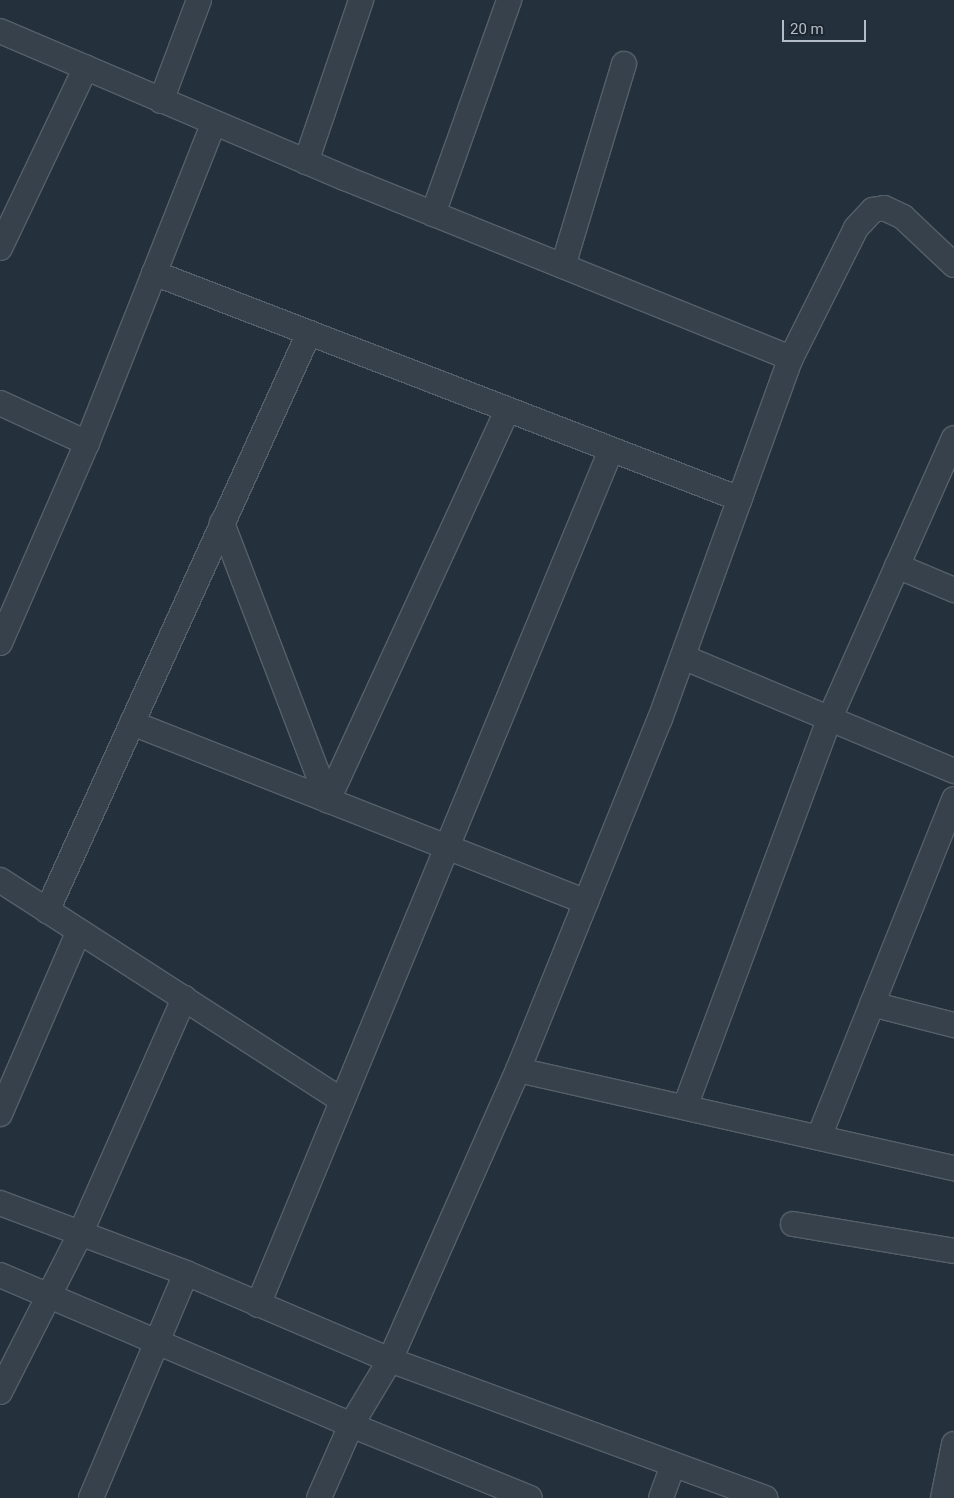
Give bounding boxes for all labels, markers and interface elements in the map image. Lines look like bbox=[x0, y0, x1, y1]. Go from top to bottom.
scale bar bbox=[784, 10, 868, 42]
text: 20 m bbox=[790, 20, 824, 38]

